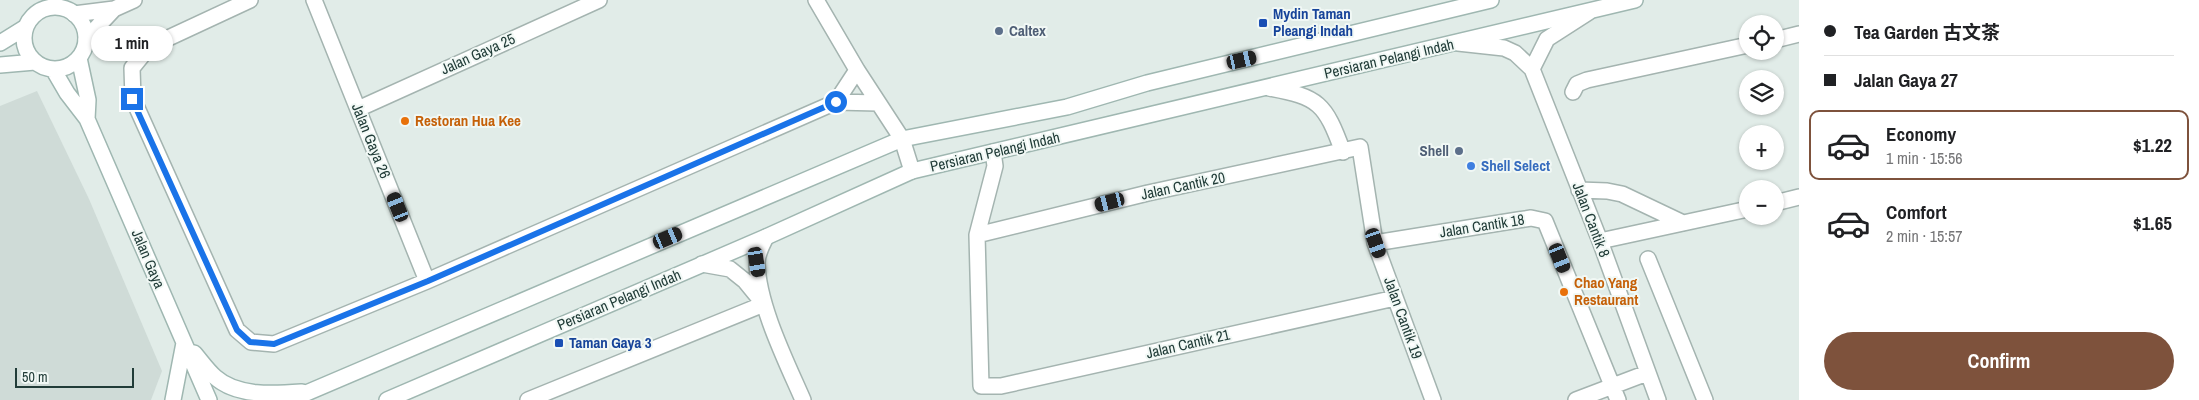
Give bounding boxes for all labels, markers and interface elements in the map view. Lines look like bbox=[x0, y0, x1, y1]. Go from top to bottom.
place label: Mydin Taman Pleangi Indah bbox=[1273, 3, 1353, 41]
map controls bbox=[1739, 15, 1784, 225]
button: locate bbox=[1739, 15, 1784, 60]
marker: Mydin Taman Pleangi Indah bbox=[1257, 17, 1269, 29]
text: Tea Garden 古文茶 bbox=[1854, 19, 2000, 45]
place label: Caltex bbox=[1009, 20, 1046, 41]
marker: Caltex bbox=[993, 25, 1005, 37]
callout: 1 min bbox=[91, 27, 173, 62]
street label: Jalan Gaya 25 bbox=[437, 28, 518, 79]
text: 1 min bbox=[115, 32, 149, 54]
street label: Persiaran Pelangi Indah bbox=[1322, 33, 1456, 84]
car bbox=[1225, 49, 1258, 71]
text: Jalan Gaya 27 bbox=[1854, 67, 1958, 93]
button: layers bbox=[1739, 70, 1784, 115]
route end bbox=[121, 88, 143, 110]
route start bbox=[825, 91, 847, 113]
street label: Jalan Gaya 26 bbox=[347, 100, 396, 182]
place label: Restoran Hua Kee bbox=[415, 110, 521, 131]
marker: Restoran Hua Kee bbox=[399, 115, 411, 127]
text: Economy bbox=[1886, 121, 1956, 147]
icon: car bbox=[1826, 123, 1871, 168]
button: + bbox=[1739, 125, 1784, 170]
street label: Persiaran Pelangi Indah bbox=[928, 126, 1062, 177]
text: $1.22 bbox=[2133, 132, 2172, 158]
place label: Shell bbox=[1420, 140, 1449, 161]
marker: Shell bbox=[1453, 145, 1465, 157]
text: 1 min · 15:56 bbox=[1886, 147, 1963, 169]
place label: Shell Select bbox=[1481, 155, 1550, 176]
marker: Shell Select bbox=[1465, 160, 1477, 172]
street label: Jalan Cantik 20 bbox=[1139, 166, 1227, 205]
street label: Jalan Cantik 8 bbox=[1568, 179, 1615, 260]
button: − bbox=[1739, 180, 1784, 225]
car bbox=[385, 190, 410, 224]
car bbox=[1093, 191, 1126, 213]
text: Comfort bbox=[1886, 199, 1947, 225]
icon: car bbox=[1826, 201, 1871, 246]
street label: Jalan Cantik 18 bbox=[1438, 208, 1526, 243]
text: $1.65 bbox=[2133, 210, 2172, 236]
car bbox=[651, 225, 684, 251]
text: 2 min · 15:57 bbox=[1886, 225, 1963, 247]
street label: Jalan Gaya bbox=[127, 226, 170, 292]
car bbox=[1364, 226, 1387, 260]
car bbox=[1547, 241, 1572, 275]
car bbox=[747, 246, 766, 278]
street label: Persiaran Pelangi Indah bbox=[554, 264, 684, 335]
place label: Chao Yang Restaurant bbox=[1574, 272, 1638, 310]
street label: Jalan Cantik 19 bbox=[1379, 274, 1428, 362]
marker: Chao Yang Restaurant bbox=[1558, 286, 1570, 298]
street label: Jalan Cantik 21 bbox=[1144, 324, 1232, 363]
place label: Taman Gaya 3 bbox=[569, 332, 652, 353]
button: Confirm bbox=[1824, 332, 2174, 390]
marker: Taman Gaya 3 bbox=[553, 337, 565, 349]
scale bar bbox=[15, 365, 134, 388]
text: 50 m bbox=[22, 368, 48, 386]

